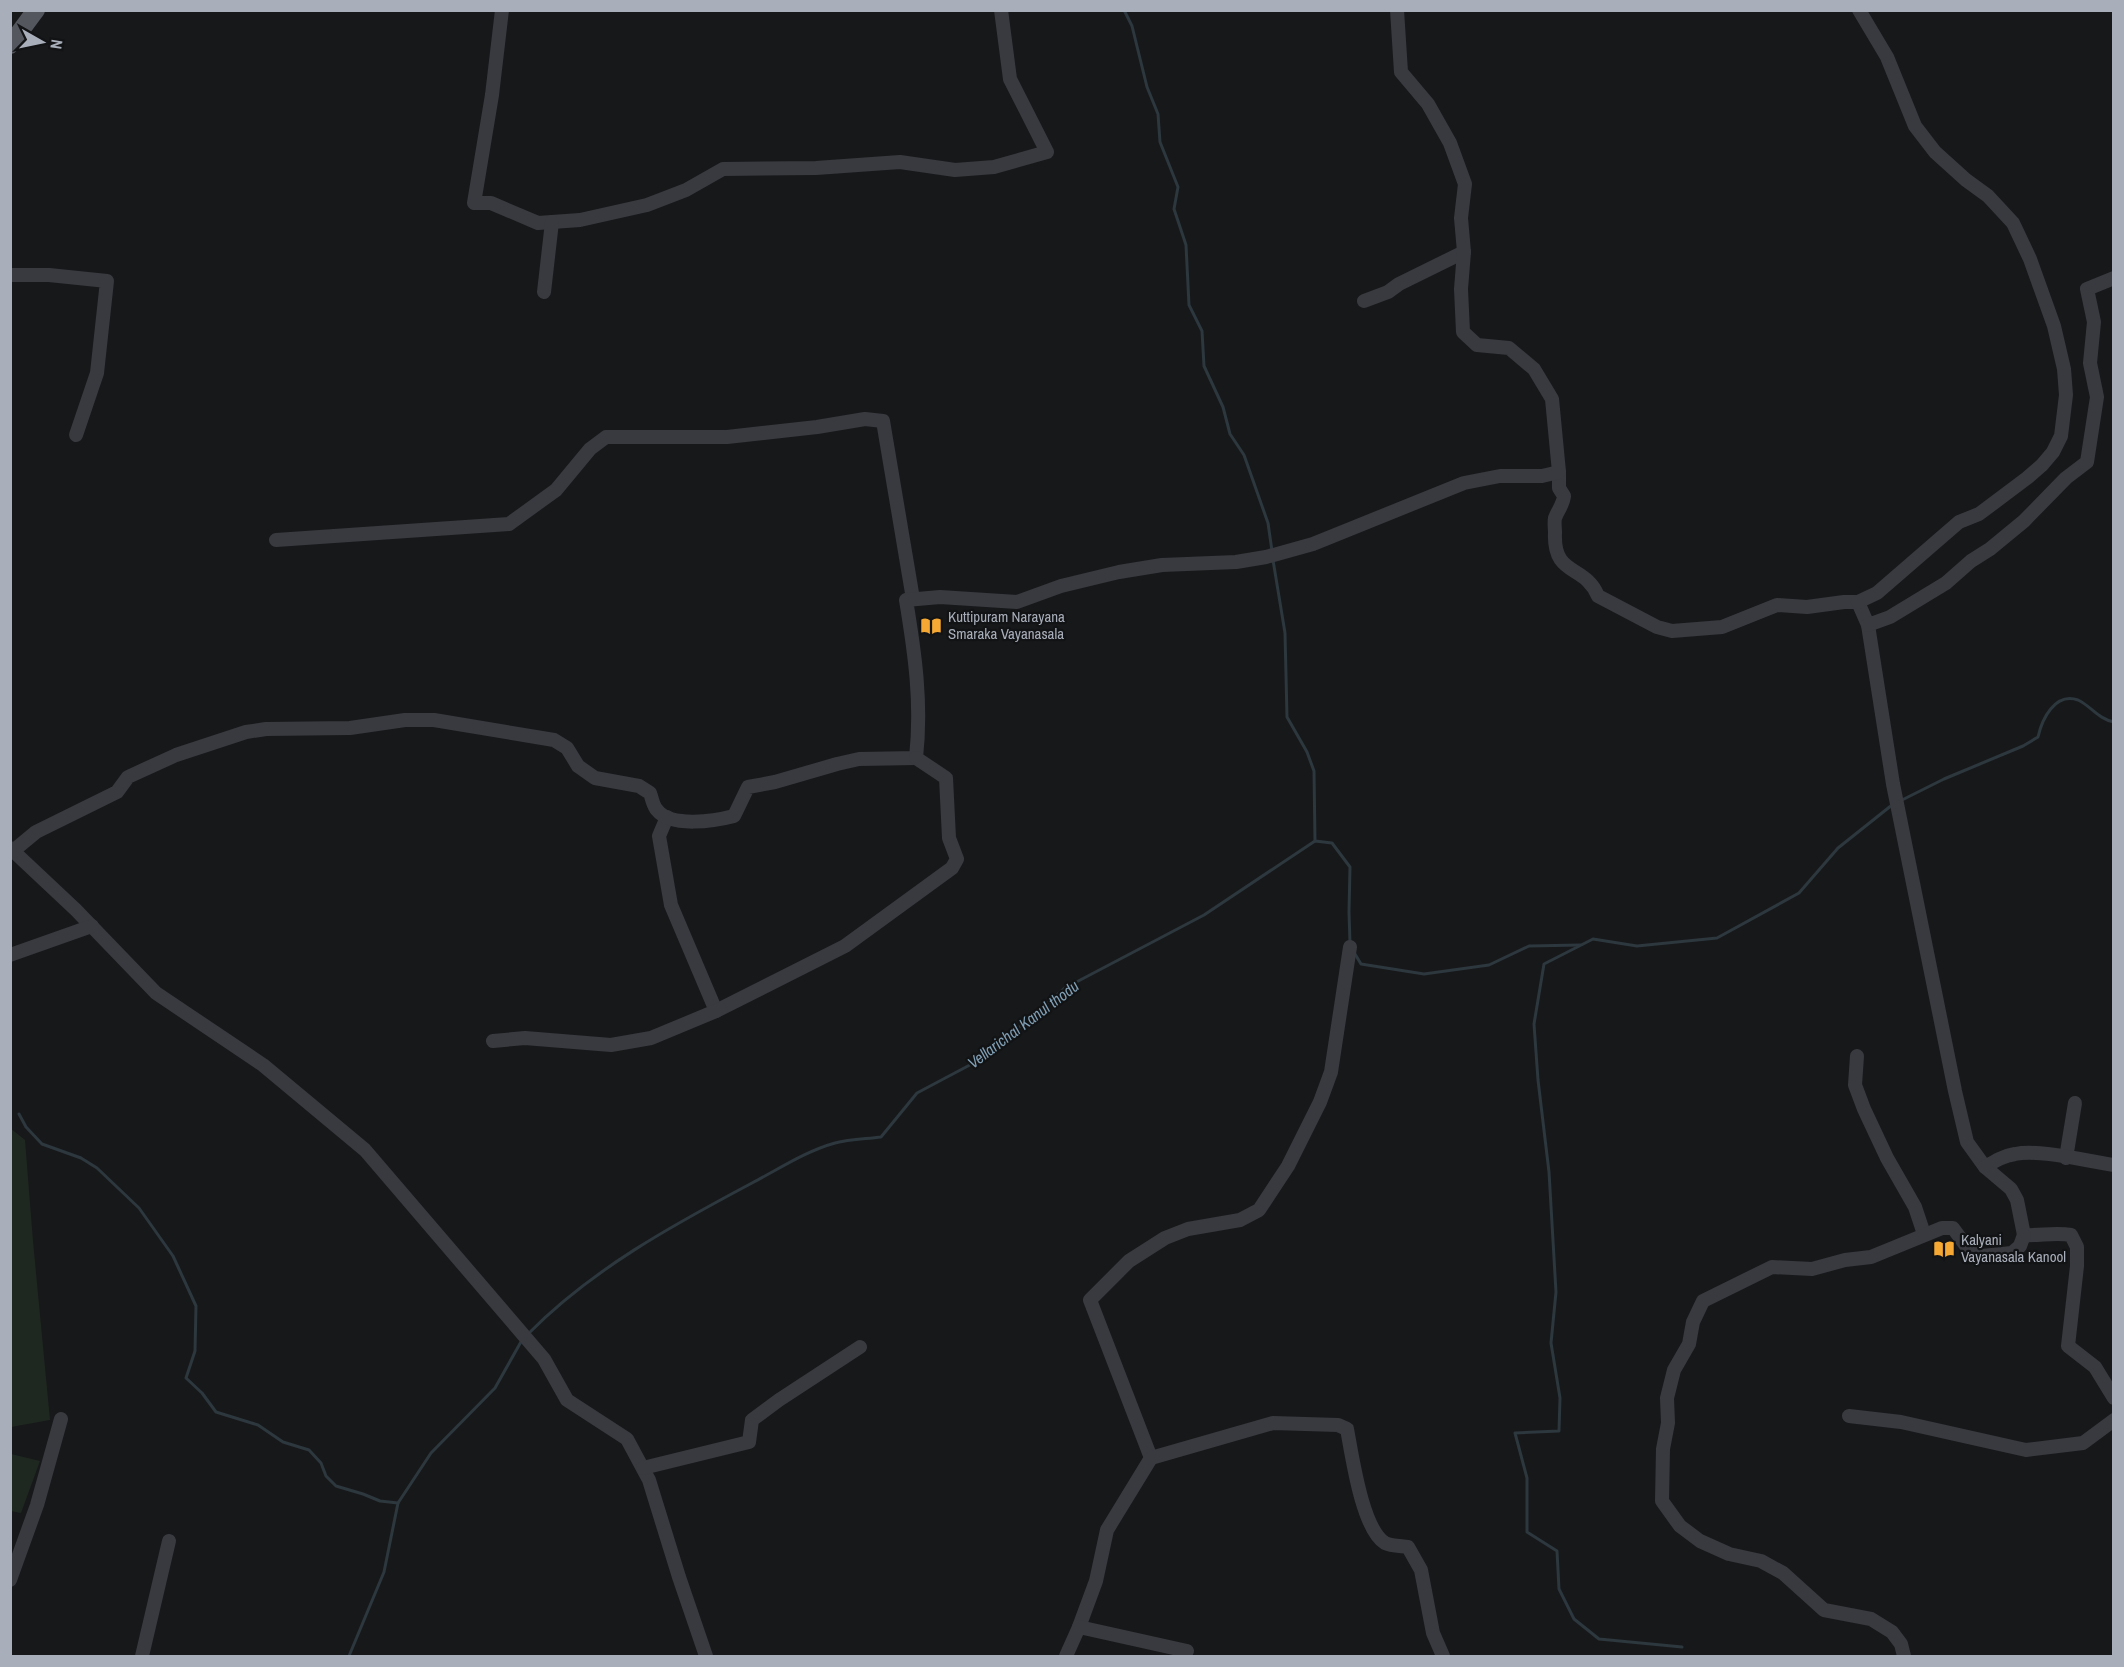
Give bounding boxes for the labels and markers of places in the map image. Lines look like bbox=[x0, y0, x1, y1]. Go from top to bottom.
place label: Kuttipuram Narayana Smaraka Vayanasala bbox=[948, 606, 1065, 644]
library icon: Kuttipuram Narayana Smaraka Vayanasala bbox=[919, 614, 943, 638]
place label: Kalyani Vayanasala Kanool bbox=[1961, 1229, 2066, 1267]
library icon: Kalyani Vayanasala Kanool bbox=[1932, 1237, 1956, 1261]

